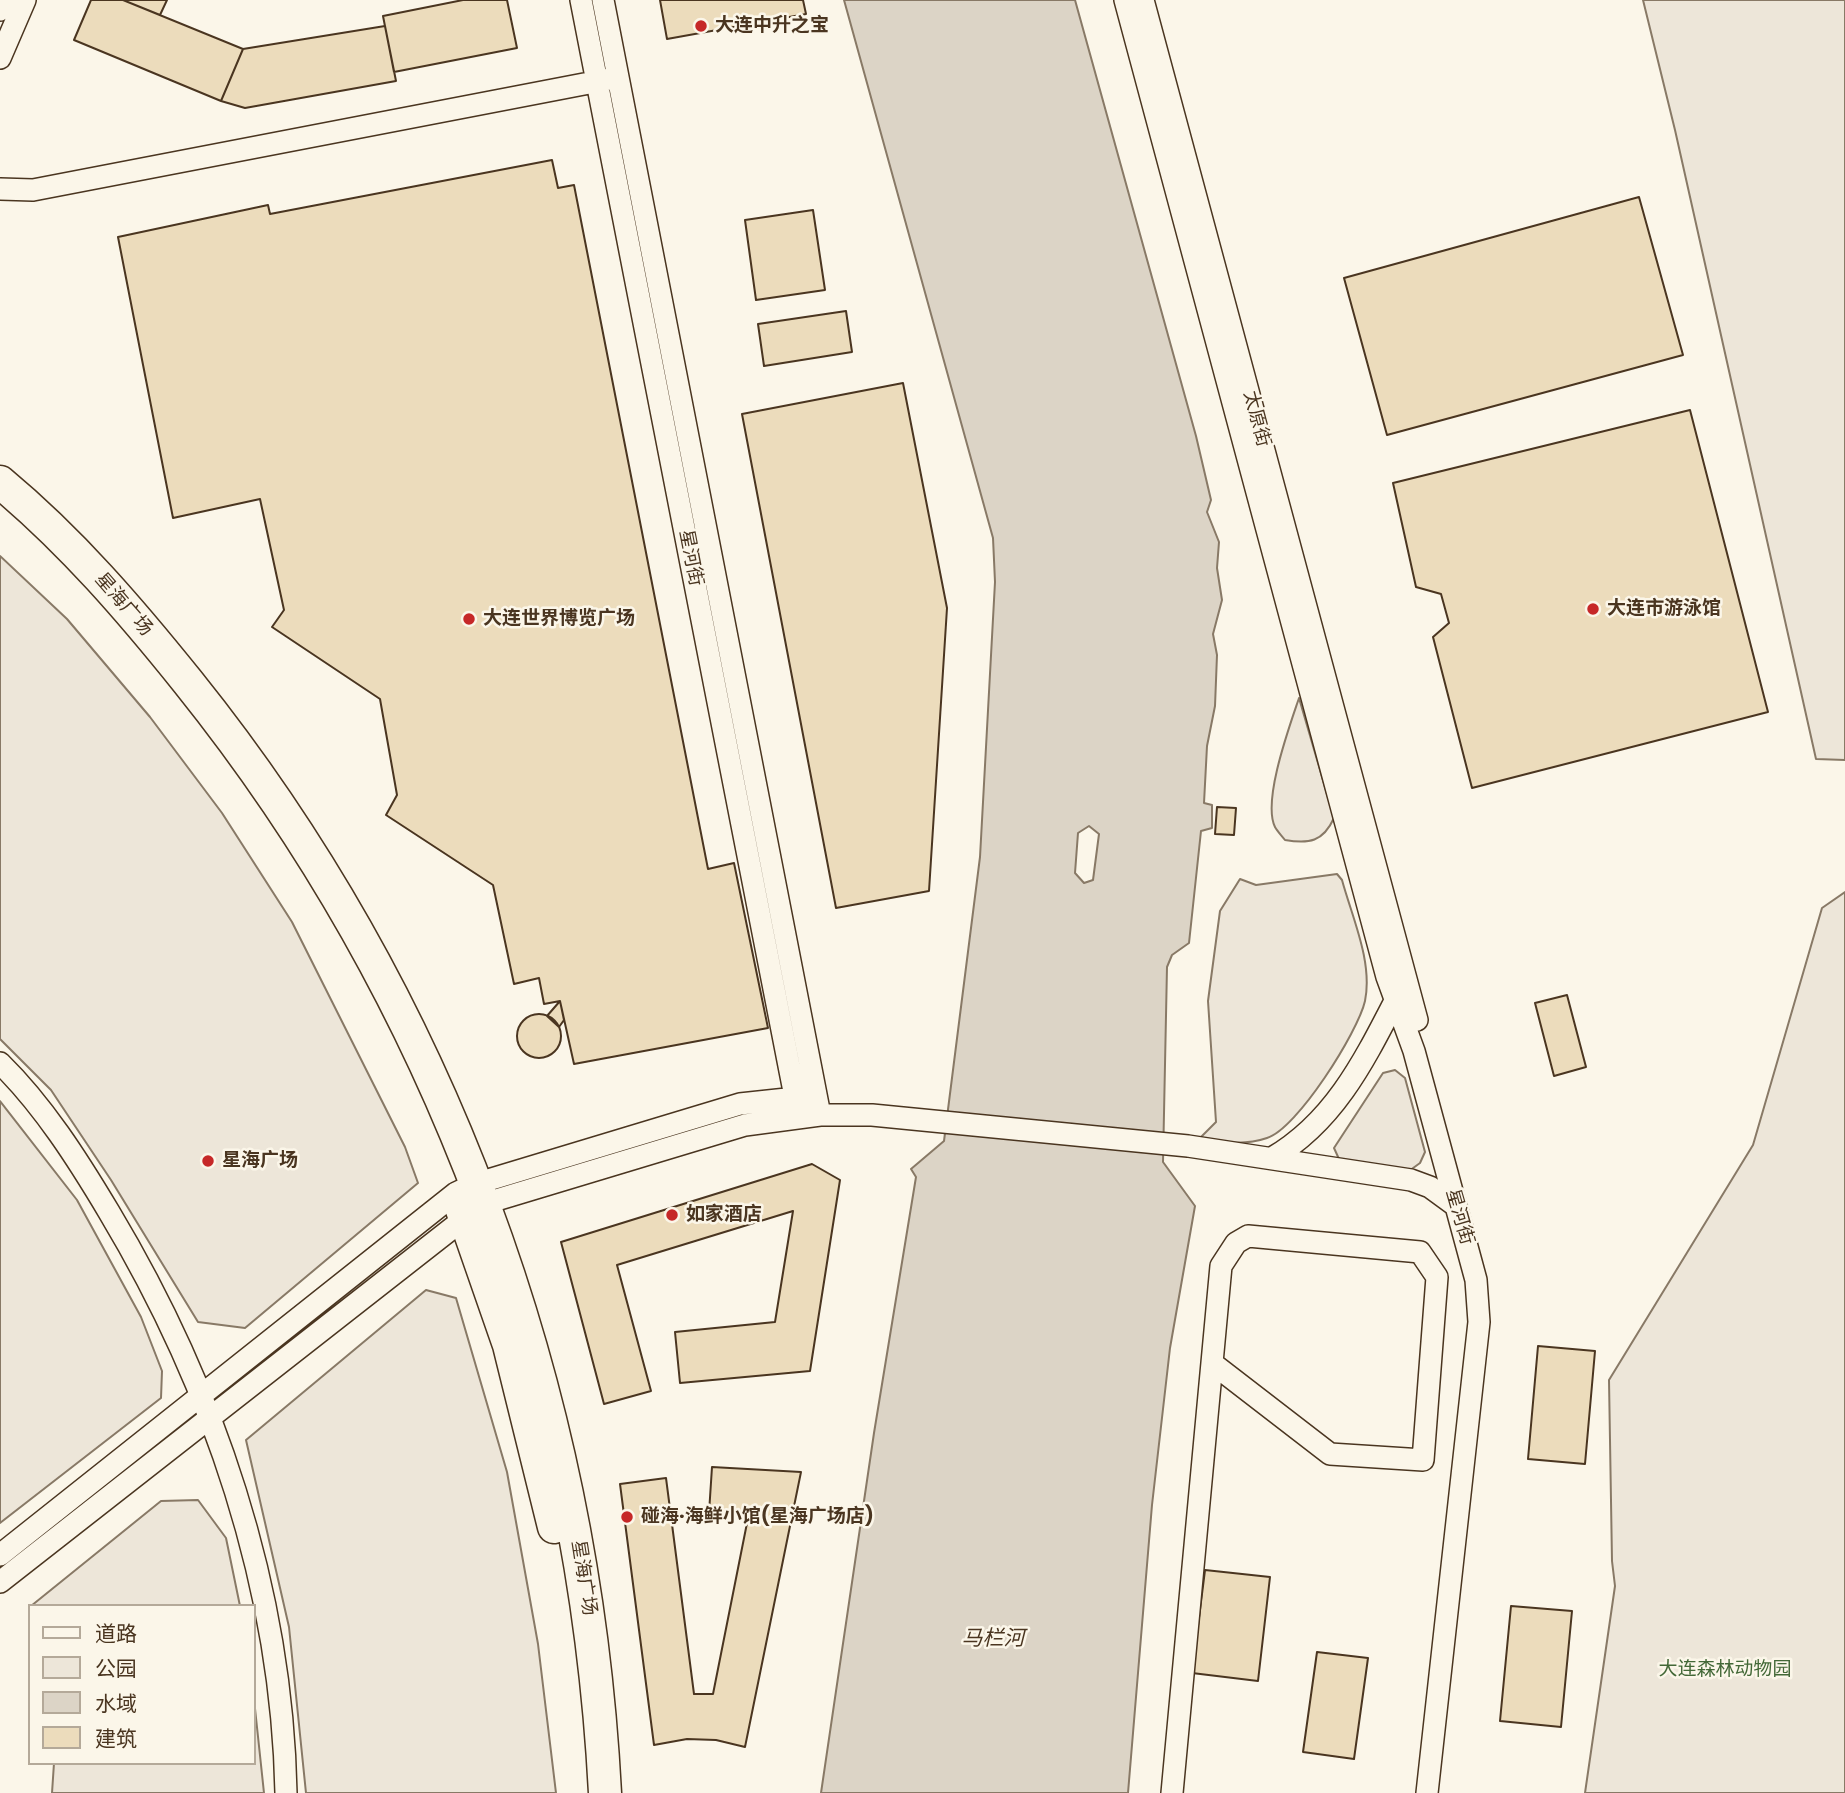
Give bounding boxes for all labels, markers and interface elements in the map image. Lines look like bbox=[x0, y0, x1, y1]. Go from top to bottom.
place label: 大连中升之宝 bbox=[715, 15, 829, 37]
marker: 大连中升之宝 bbox=[693, 18, 709, 34]
street label: 太原街 bbox=[1238, 389, 1274, 449]
street label: 星河街 bbox=[673, 528, 707, 588]
street label: 星海广场 bbox=[89, 569, 157, 641]
place label: 大连市游泳馆 bbox=[1607, 598, 1721, 620]
marker: 大连市游泳馆 bbox=[1585, 601, 1601, 617]
place label: 大连世界博览广场 bbox=[483, 608, 635, 630]
marker: 大连世界博览广场 bbox=[461, 611, 477, 627]
place label: 星海广场 bbox=[222, 1150, 298, 1172]
marker: 星海广场 bbox=[200, 1153, 216, 1169]
street label: 星河街 bbox=[1440, 1186, 1478, 1248]
place label: 如家酒店 bbox=[686, 1204, 762, 1226]
marker: 如家酒店 bbox=[664, 1207, 680, 1223]
place label: 碰海·海鲜小馆(星海广场店) bbox=[641, 1506, 874, 1528]
marker: 碰海·海鲜小馆(星海广场店) bbox=[619, 1509, 635, 1525]
street label: 星海广场 bbox=[566, 1539, 600, 1617]
legend bbox=[28, 1604, 256, 1765]
text: 道路 bbox=[95, 1619, 137, 1648]
water label: 马栏河 bbox=[962, 1627, 1024, 1653]
text: 公园 bbox=[95, 1654, 137, 1683]
park label: 大连森林动物园 bbox=[1659, 1659, 1791, 1681]
text: 水域 bbox=[95, 1689, 137, 1718]
text: 建筑 bbox=[95, 1724, 137, 1753]

